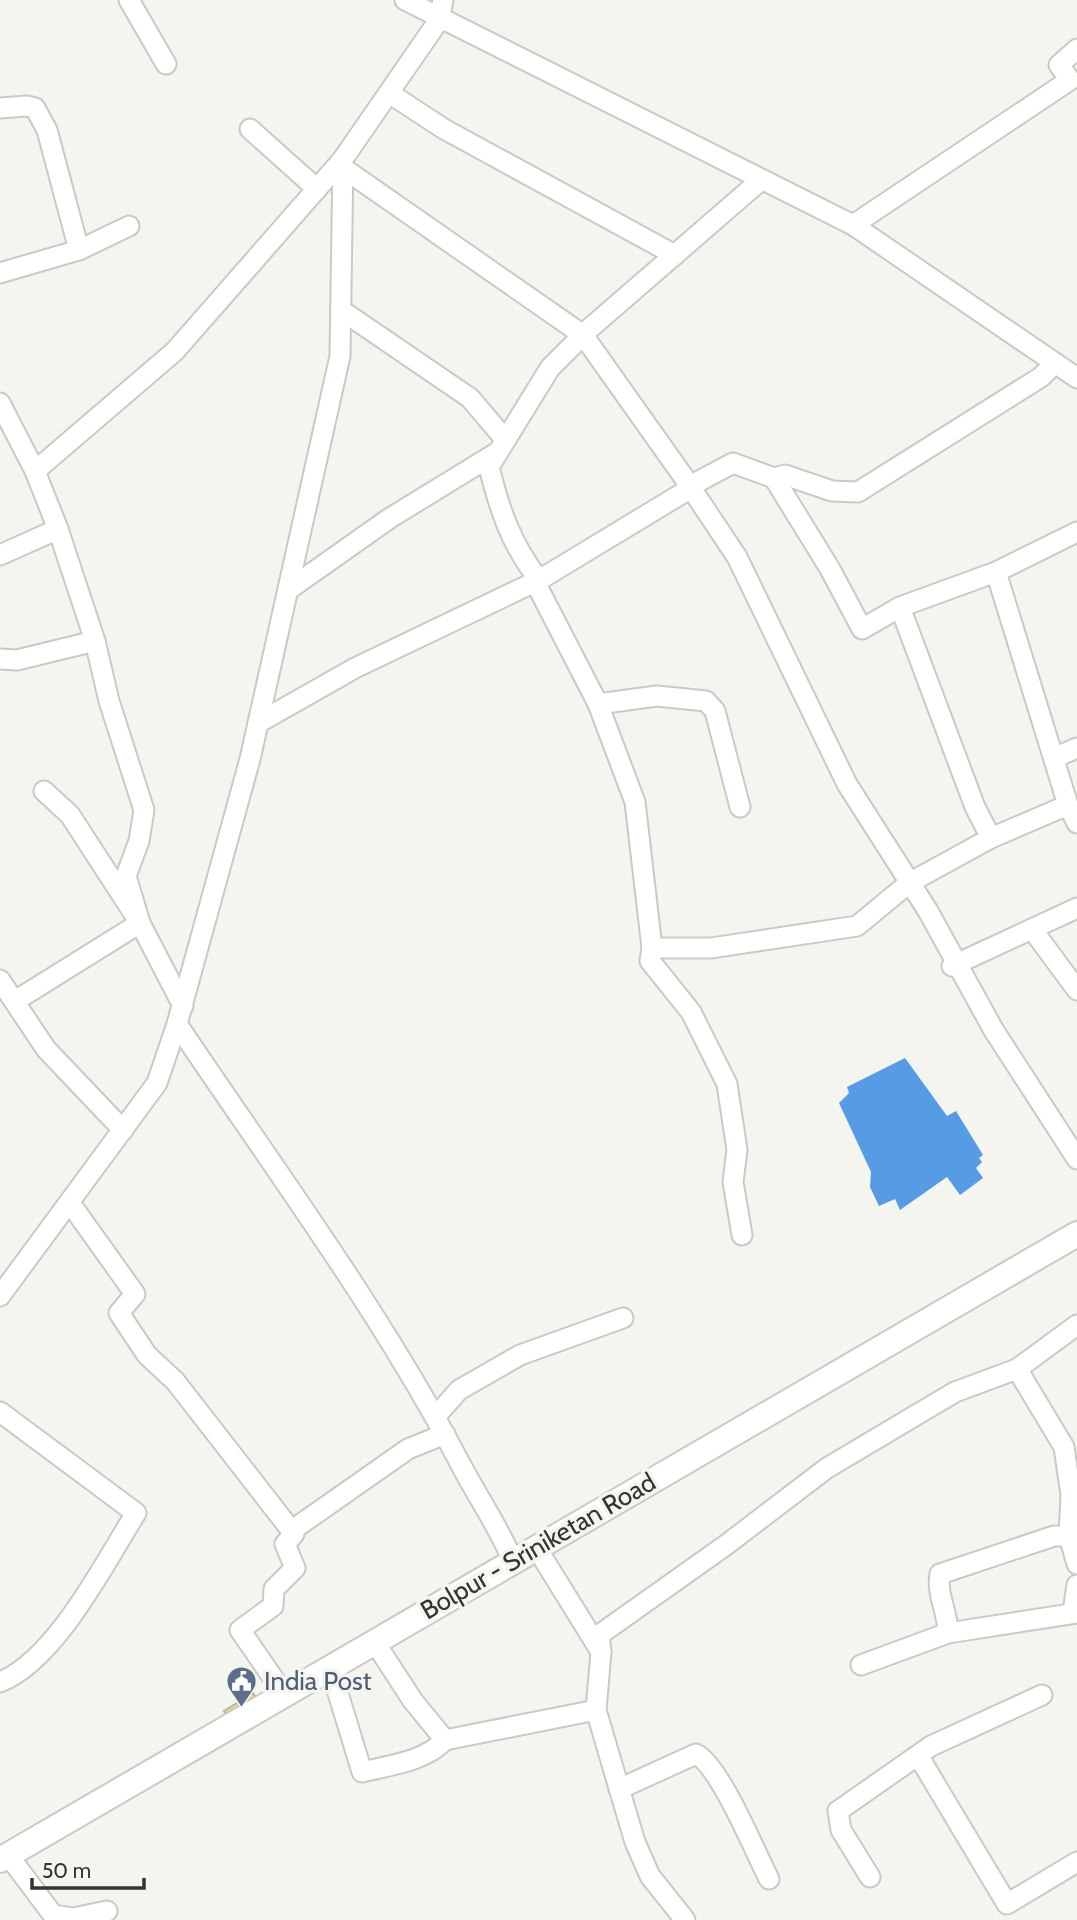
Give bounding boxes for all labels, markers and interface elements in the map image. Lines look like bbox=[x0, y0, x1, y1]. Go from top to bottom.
street label: Bolpur - Sriniketan Road bbox=[415, 1466, 661, 1626]
public building icon: India Post bbox=[224, 1664, 258, 1708]
place label: India Post bbox=[264, 1665, 372, 1697]
scale bar bbox=[32, 1846, 144, 1890]
text: 50 m bbox=[42, 1858, 91, 1883]

